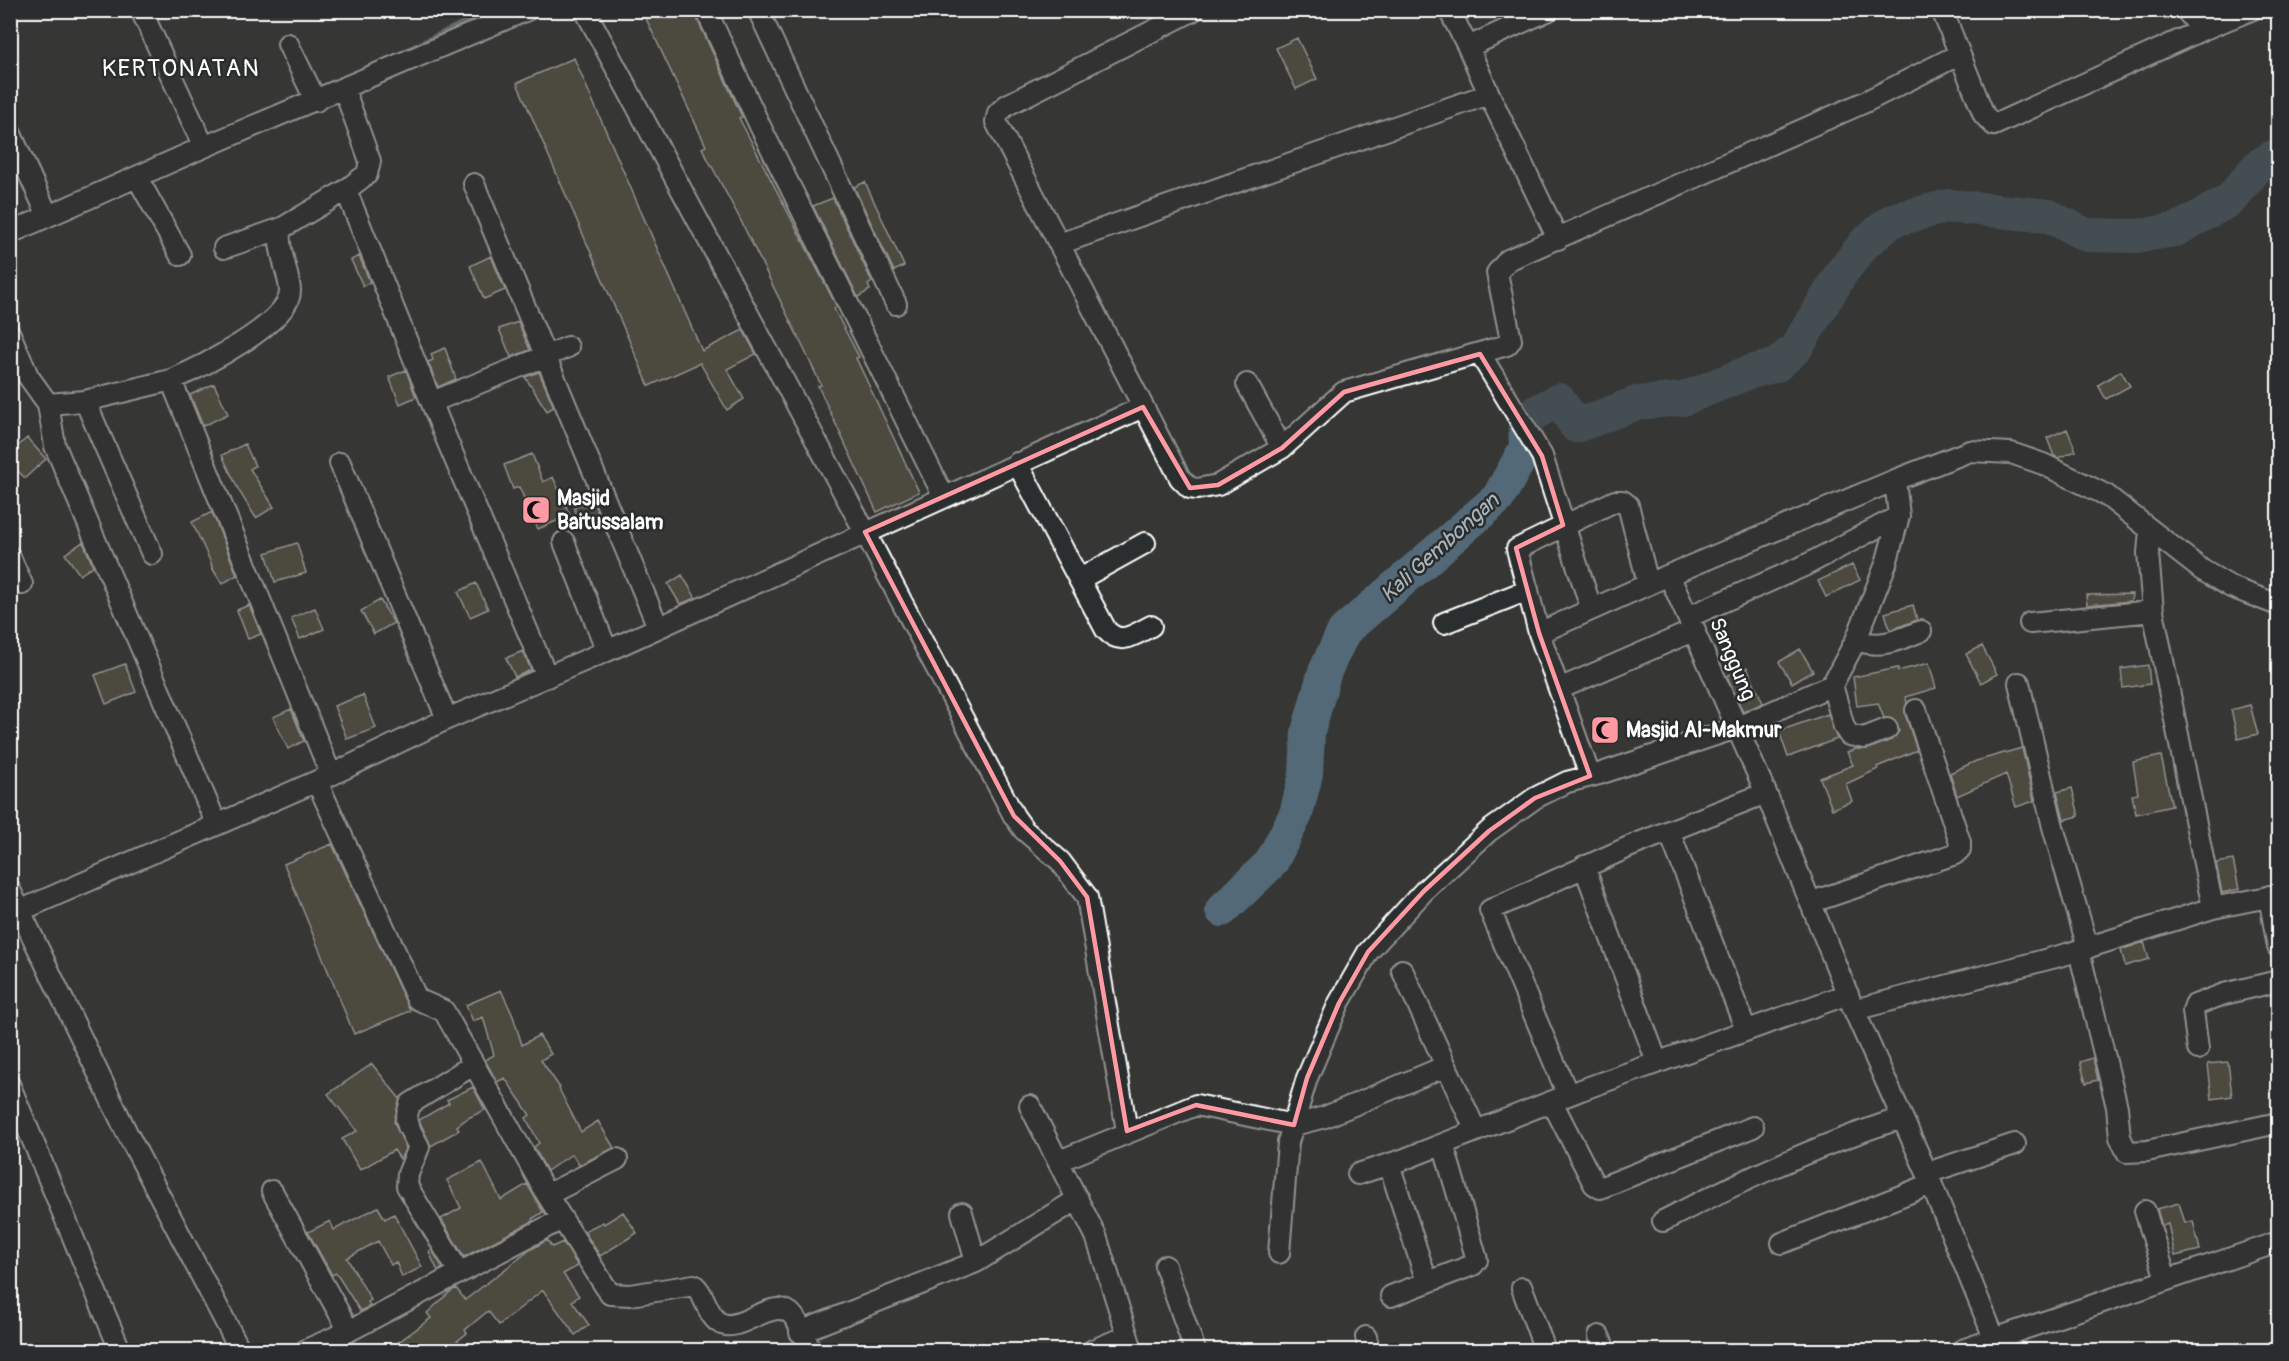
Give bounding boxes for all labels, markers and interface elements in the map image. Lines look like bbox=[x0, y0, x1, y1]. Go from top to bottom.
district label: KERTONATAN bbox=[102, 54, 260, 83]
place label: Masjid Baitussalam bbox=[557, 485, 664, 536]
water label: Kali Gembongan bbox=[1375, 486, 1506, 608]
mosque icon: Masjid Baitussalam bbox=[520, 494, 552, 526]
street label: Sanggung bbox=[1703, 614, 1762, 705]
mosque icon: Masjid Al-Makmur bbox=[1589, 714, 1621, 746]
place label: Masjid Al-Makmur bbox=[1626, 717, 1782, 744]

